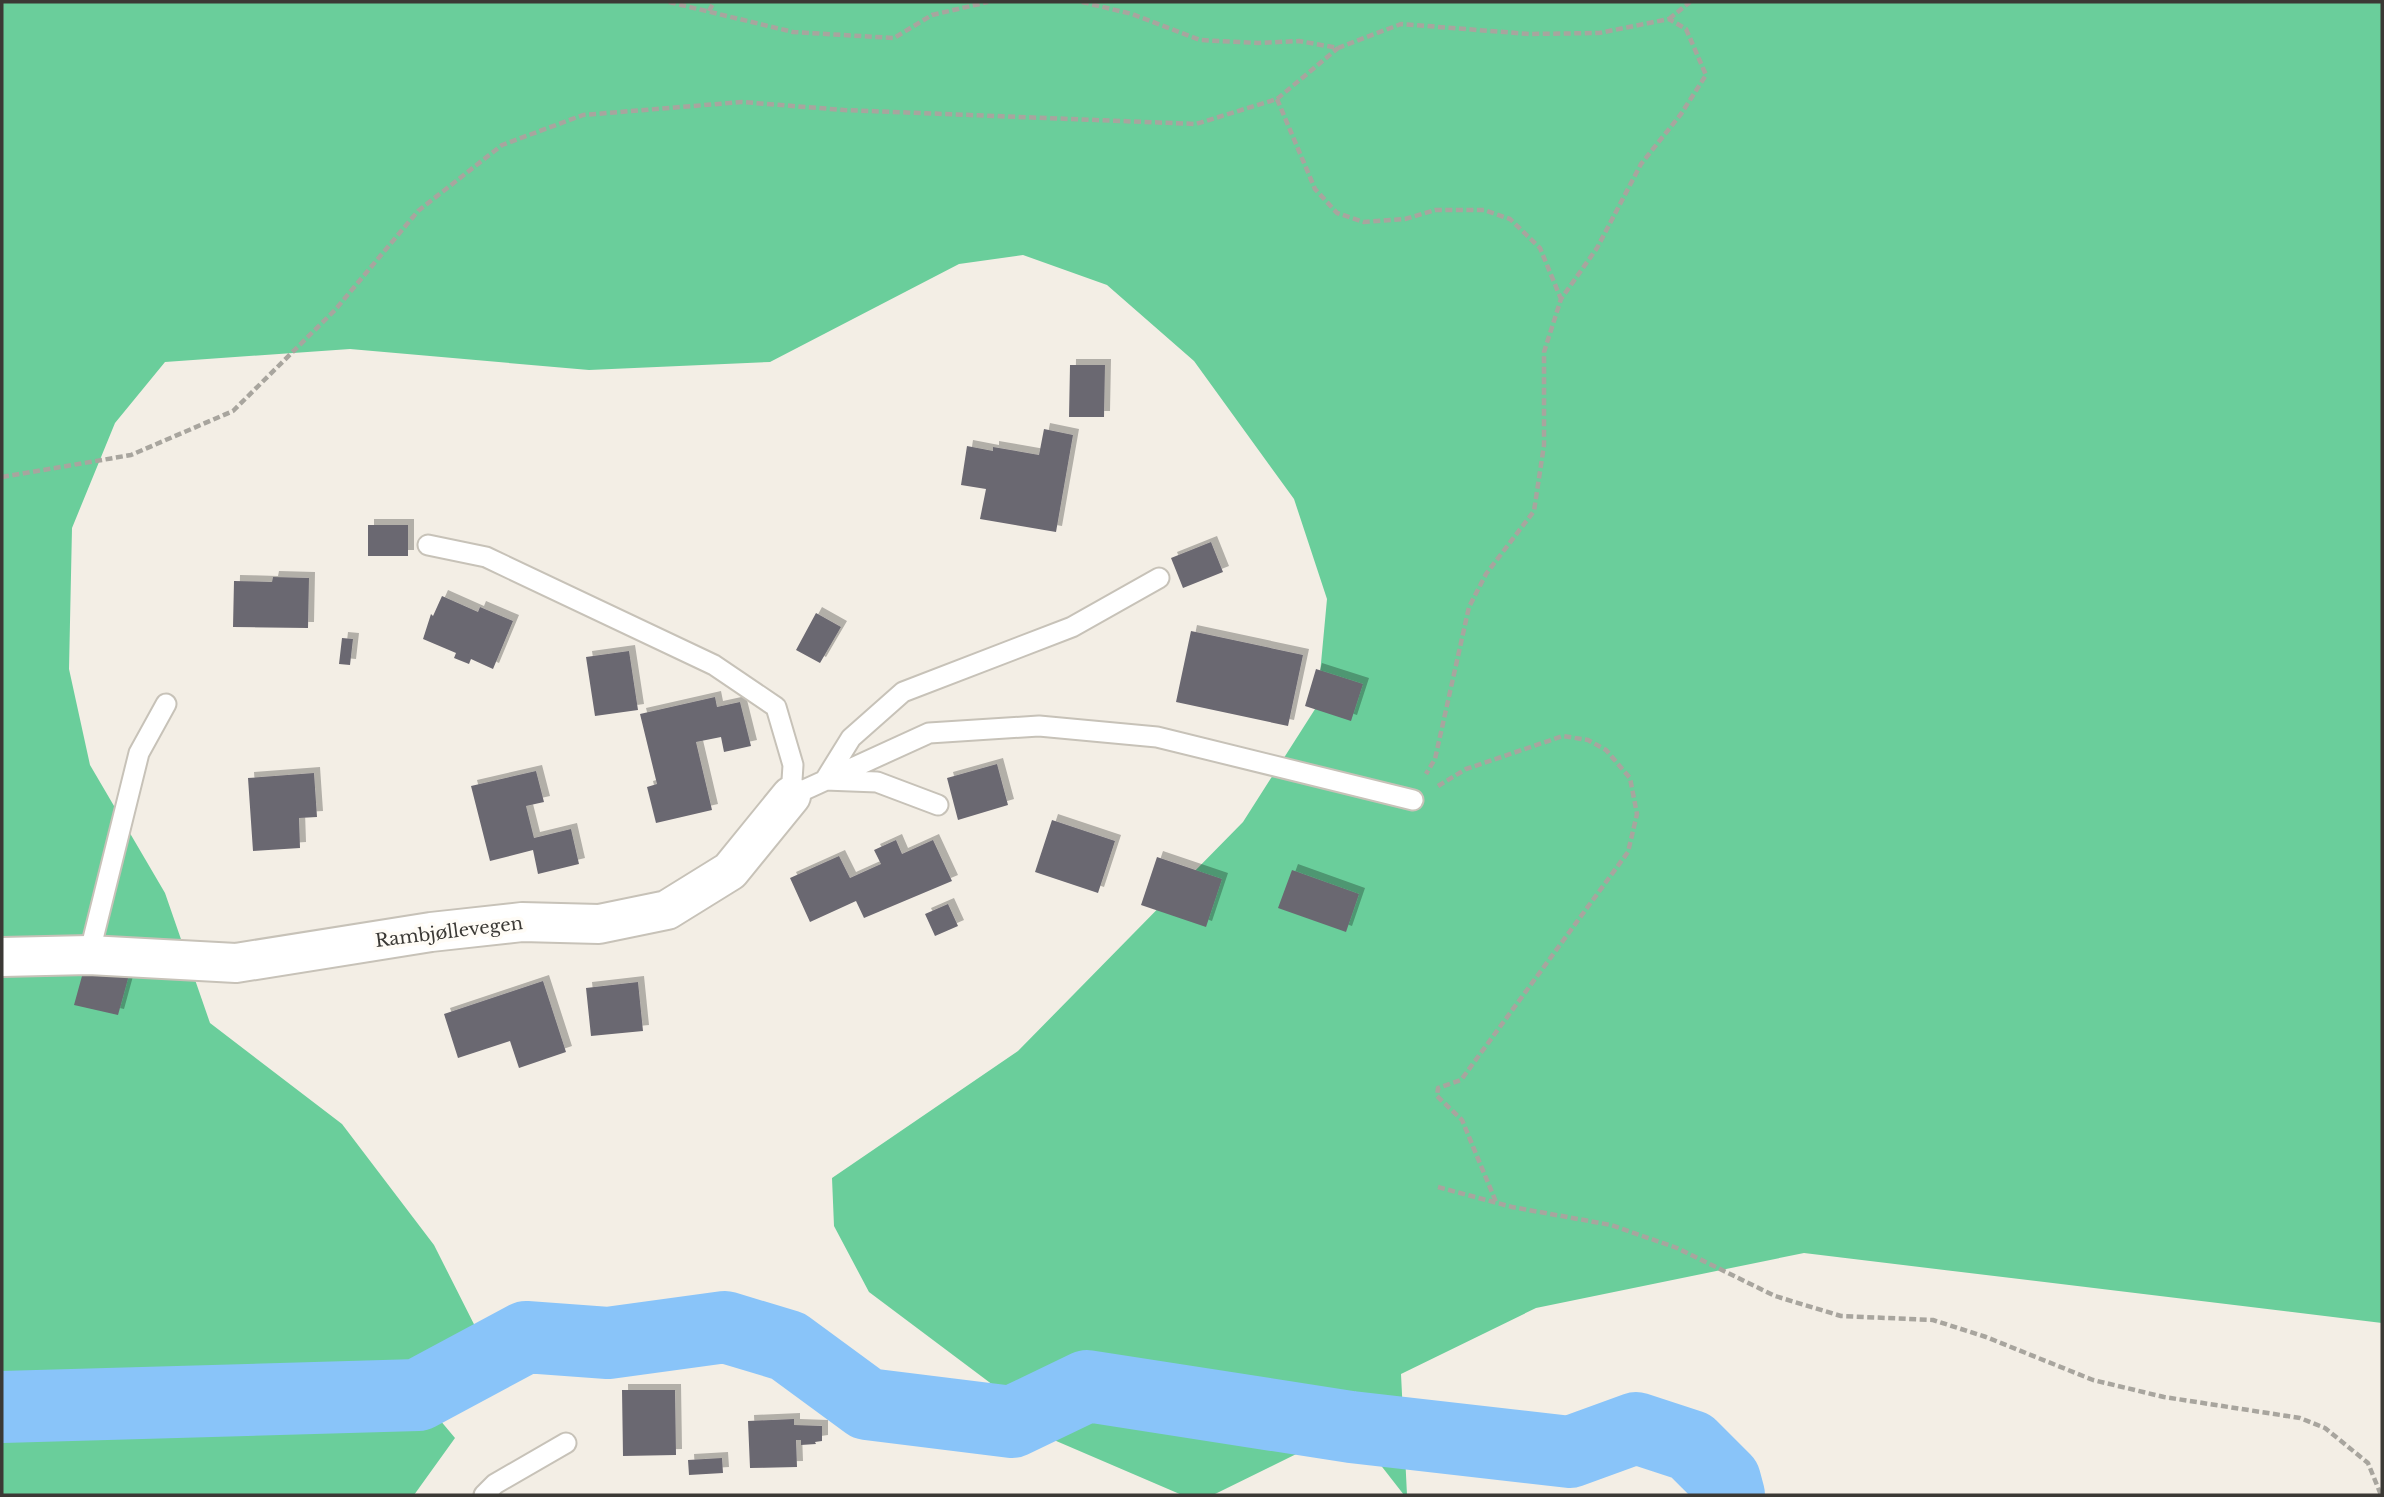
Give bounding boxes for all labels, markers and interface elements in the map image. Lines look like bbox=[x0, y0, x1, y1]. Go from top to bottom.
street label: Rambjøllevegen bbox=[374, 912, 524, 952]

